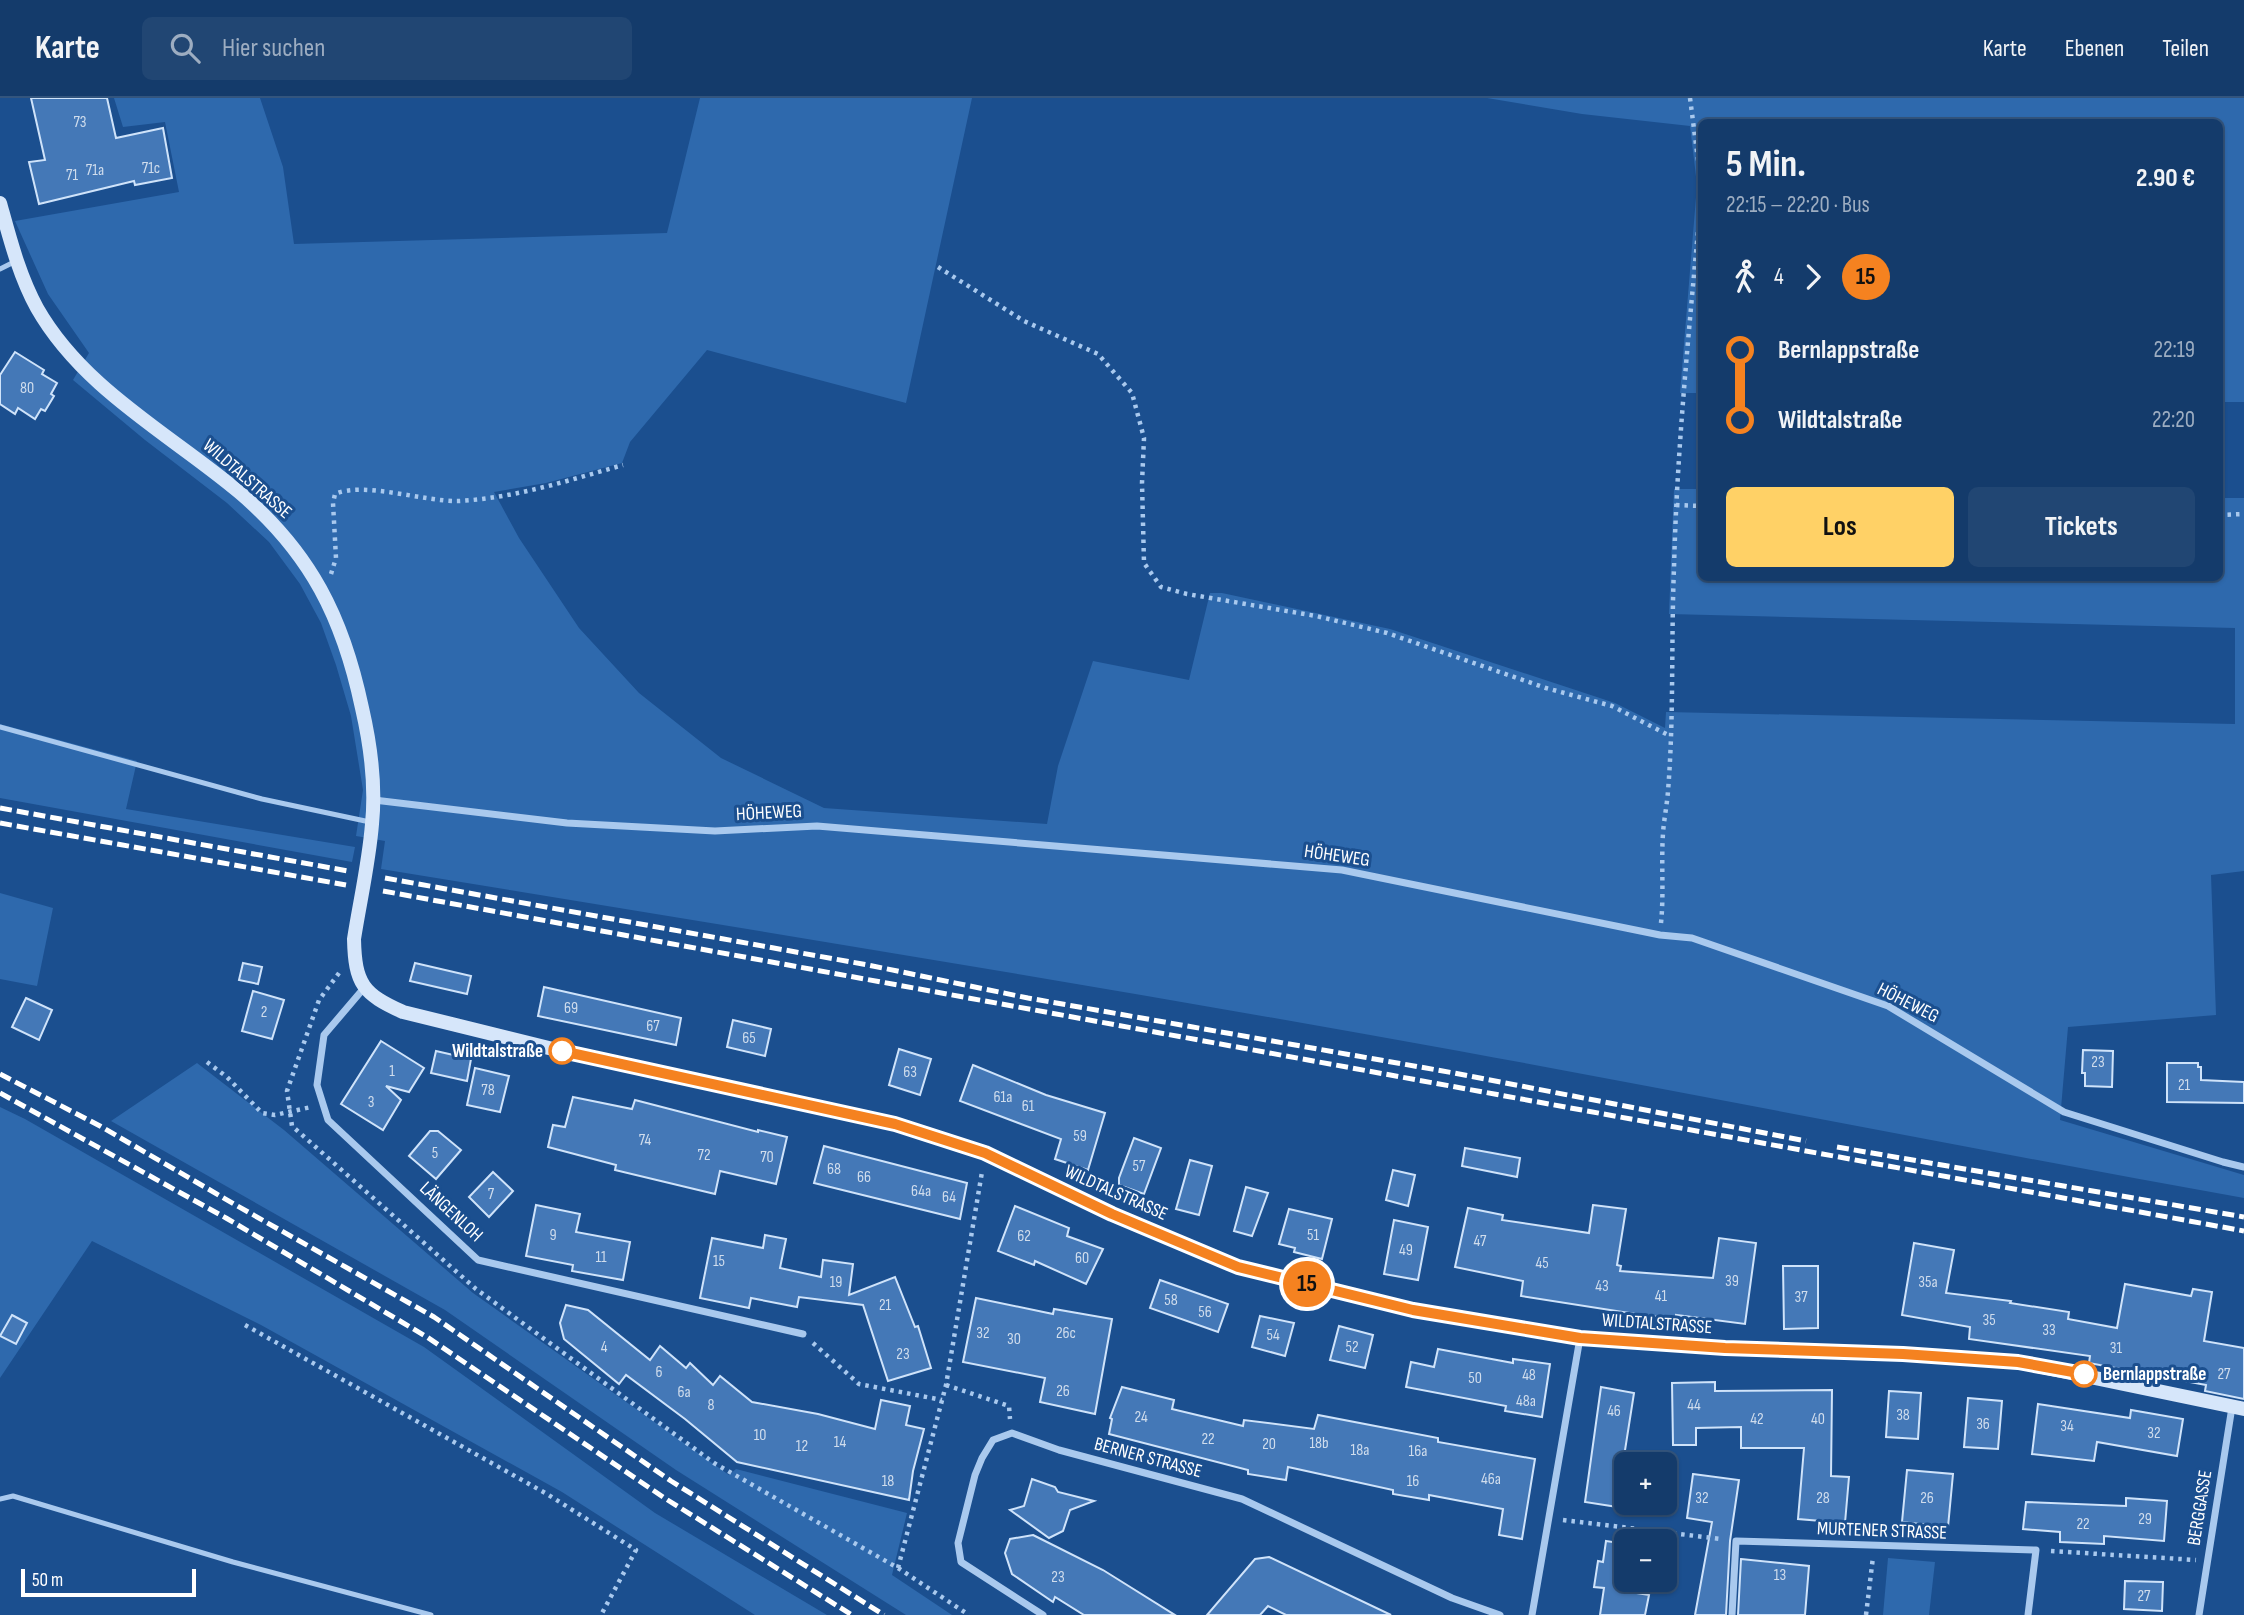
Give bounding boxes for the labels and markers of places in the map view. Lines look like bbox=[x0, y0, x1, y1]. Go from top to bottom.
marker: Wildtalstraße bbox=[549, 1038, 575, 1064]
place label: Wildtalstraße bbox=[452, 1040, 543, 1063]
marker: Bernlappstraße bbox=[2071, 1361, 2097, 1387]
place label: Bernlappstraße bbox=[2103, 1363, 2206, 1386]

